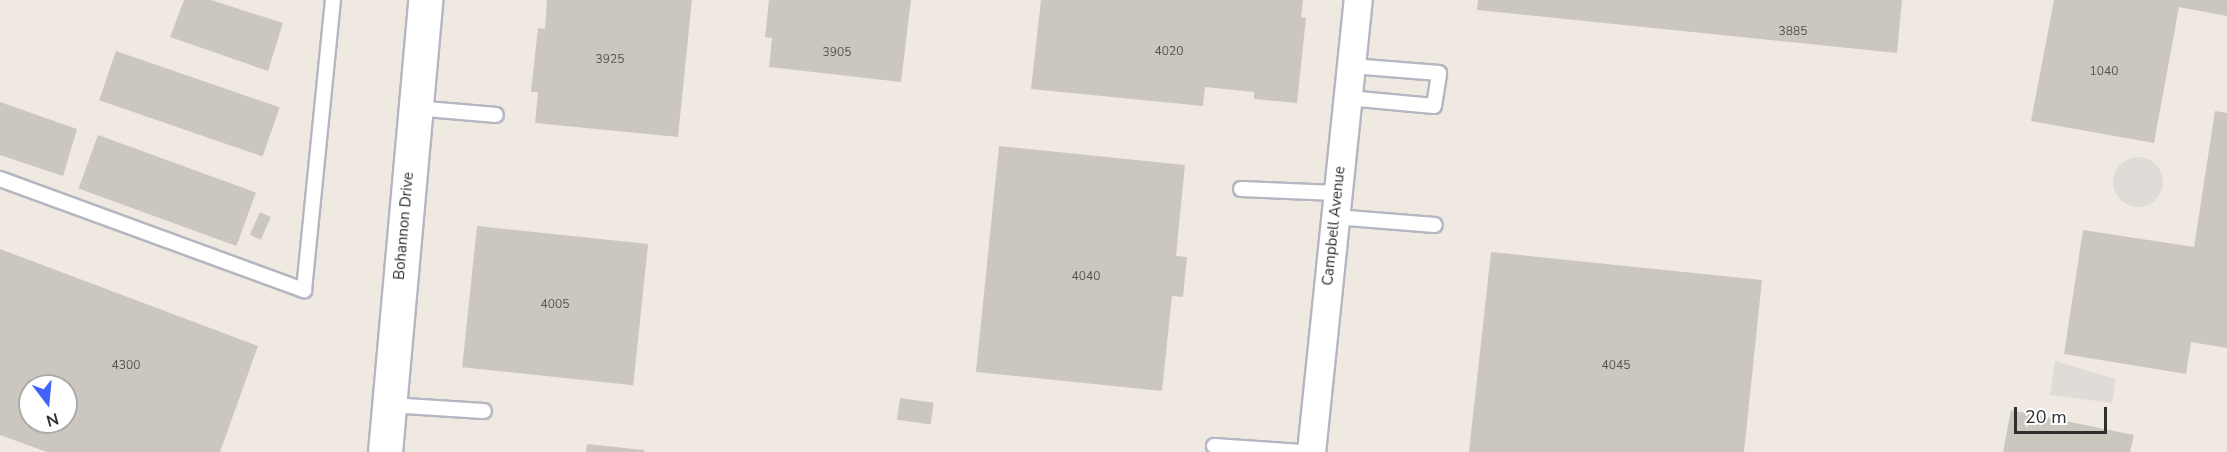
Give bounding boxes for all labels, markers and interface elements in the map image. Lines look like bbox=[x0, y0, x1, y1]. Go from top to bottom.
house number: 3885 bbox=[1779, 25, 1807, 39]
house number: 4020 bbox=[1155, 45, 1183, 59]
house number: 3905 bbox=[823, 46, 851, 60]
house number: 3925 bbox=[596, 53, 624, 67]
house number: 1040 bbox=[2090, 65, 2118, 79]
street label: Campbell Avenue bbox=[1319, 165, 1349, 287]
street label: Bohannon Drive bbox=[390, 171, 418, 281]
house number: 4040 bbox=[1072, 270, 1100, 284]
house number: 4005 bbox=[541, 298, 569, 312]
house number: 4300 bbox=[112, 359, 140, 373]
house number: 4045 bbox=[1602, 359, 1630, 373]
north arrow bbox=[18, 374, 78, 434]
scale bar bbox=[2017, 395, 2110, 433]
text: 20 m bbox=[2025, 405, 2067, 429]
text: N bbox=[44, 407, 61, 432]

